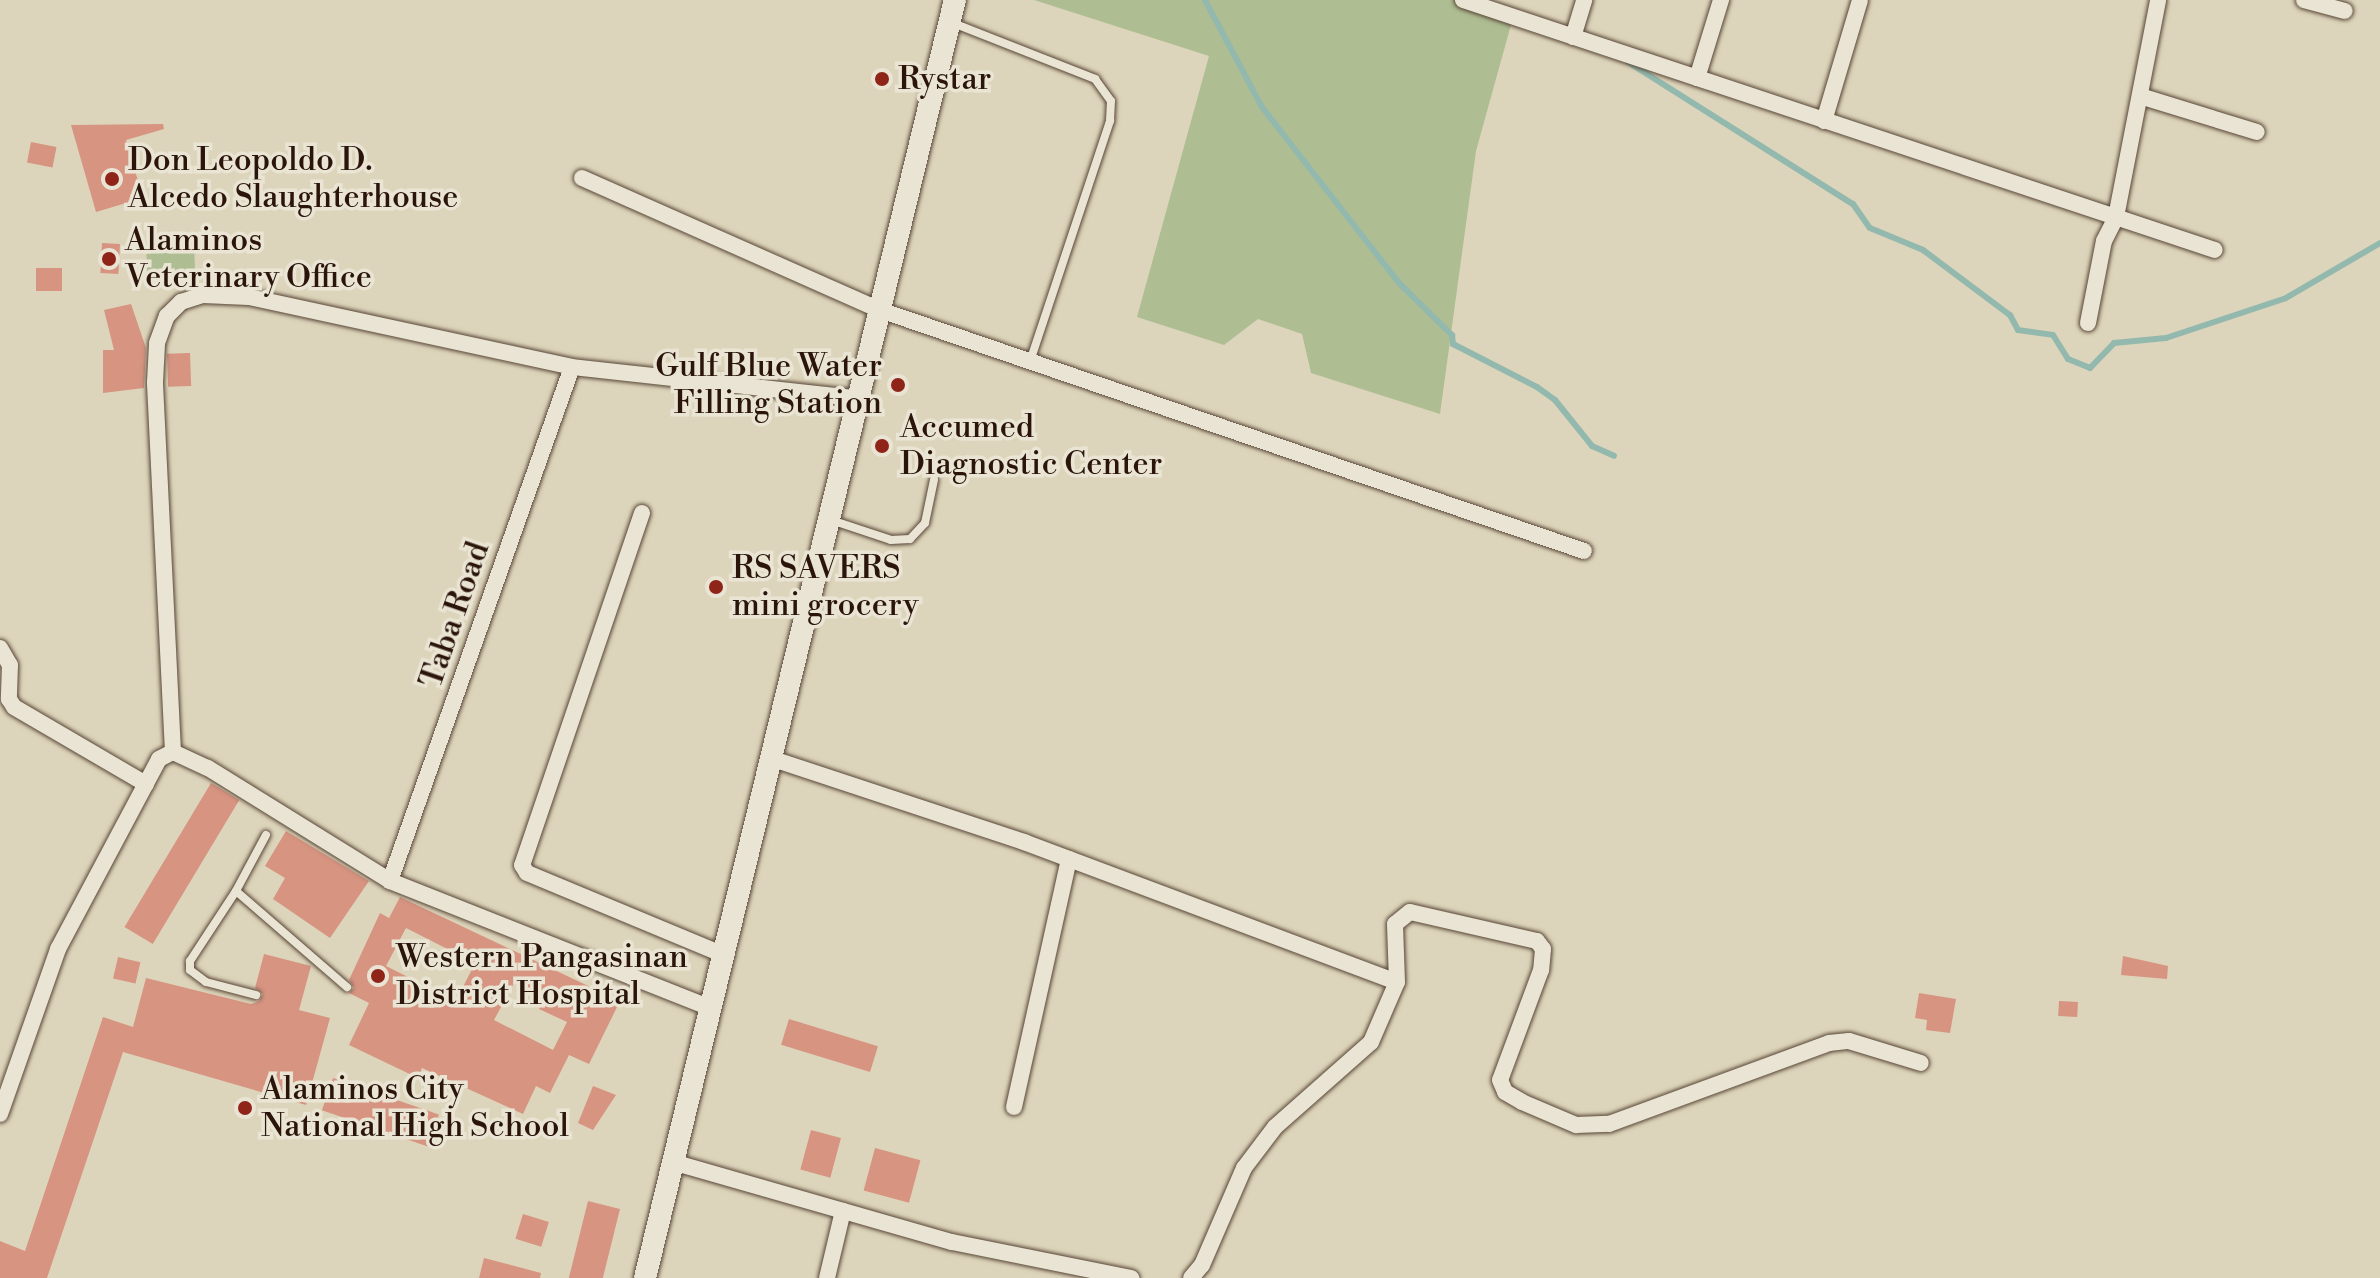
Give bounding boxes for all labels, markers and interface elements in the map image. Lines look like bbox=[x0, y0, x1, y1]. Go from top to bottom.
place label: Rystar bbox=[898, 60, 991, 98]
marker: Rystar bbox=[873, 70, 891, 88]
place label: Don Leopoldo D. Alcedo Slaughterhouse bbox=[128, 142, 458, 217]
marker: Don Leopoldo D. Alcedo Slaughterhouse bbox=[103, 170, 121, 188]
place label: Alaminos Veterinary Office bbox=[125, 222, 372, 297]
marker: Alaminos Veterinary Office bbox=[100, 250, 118, 268]
place label: Gulf Blue Water Filling Station bbox=[655, 348, 882, 423]
marker: Gulf Blue Water Filling Station bbox=[889, 376, 907, 394]
place label: Accumed Diagnostic Center bbox=[900, 409, 1162, 484]
marker: Accumed Diagnostic Center bbox=[871, 435, 893, 457]
street label: Taba Road bbox=[412, 537, 498, 693]
place label: RS SAVERS mini grocery bbox=[732, 550, 918, 625]
marker: RS SAVERS mini grocery bbox=[707, 578, 725, 596]
place label: Western Pangasinan District Hospital bbox=[396, 939, 688, 1014]
marker: Western Pangasinan District Hospital bbox=[367, 965, 389, 987]
place label: Alaminos City National High School bbox=[261, 1071, 569, 1146]
marker: Alaminos City National High School bbox=[236, 1099, 254, 1117]

